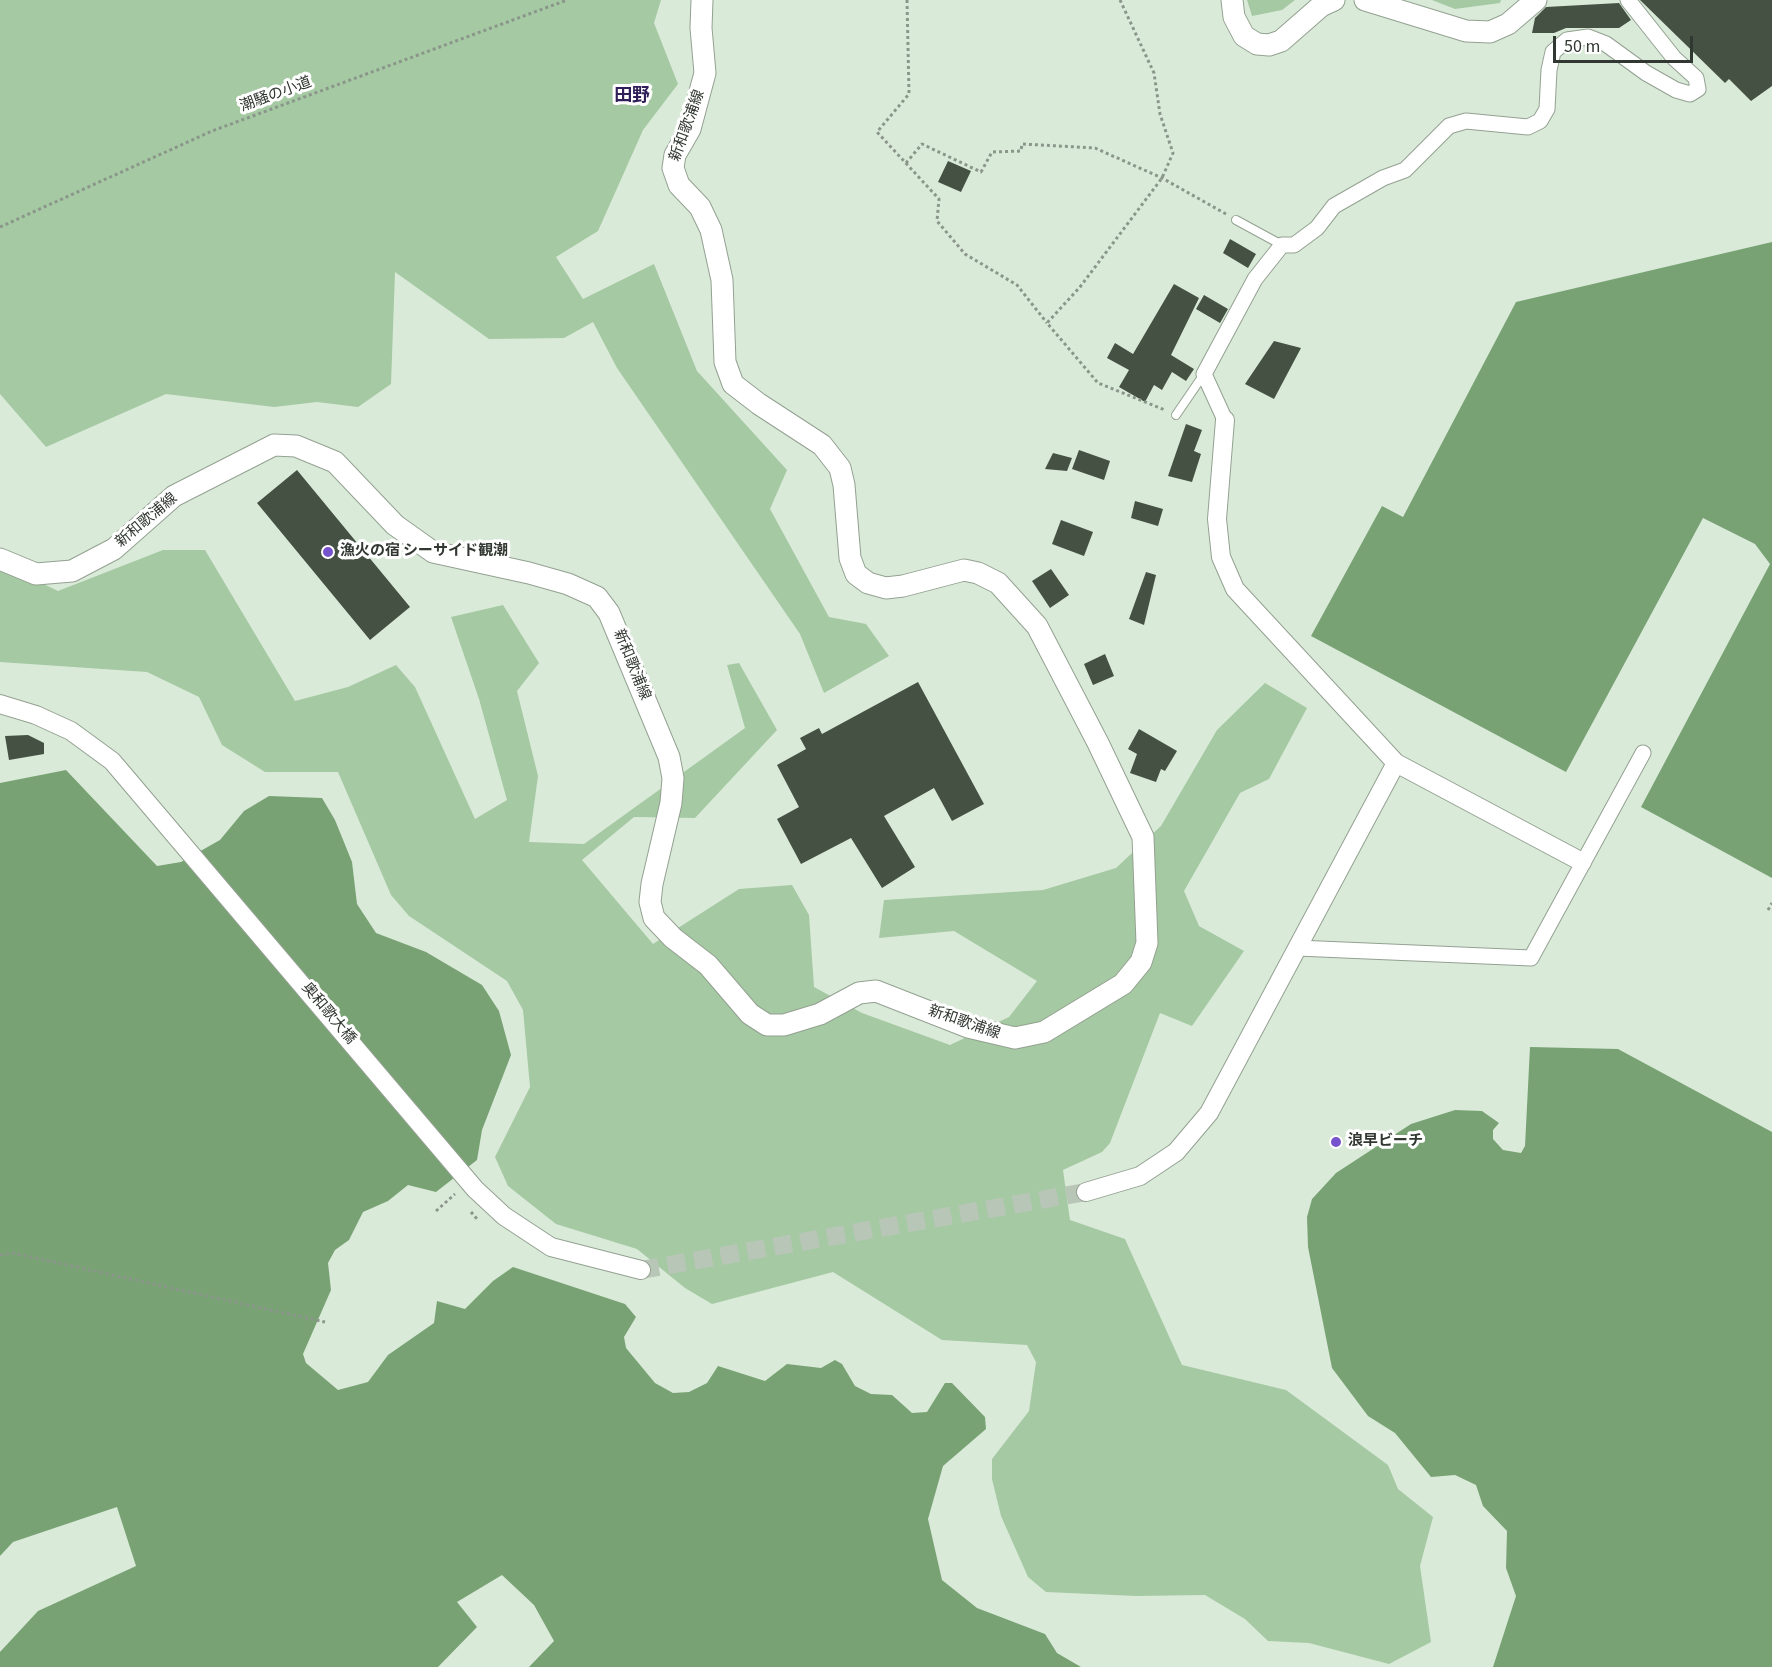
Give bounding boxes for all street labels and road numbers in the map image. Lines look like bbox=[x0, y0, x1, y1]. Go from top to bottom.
street label: 潮騒の小道 bbox=[238, 74, 314, 116]
street label: 新和歌浦線 bbox=[667, 88, 709, 164]
street label: 新和歌浦線 bbox=[112, 490, 182, 552]
street label: 新和歌浦線 bbox=[609, 627, 653, 703]
street label: 奥和歌大橋 bbox=[297, 979, 359, 1049]
street label: 新和歌浦線 bbox=[926, 1002, 1002, 1044]

